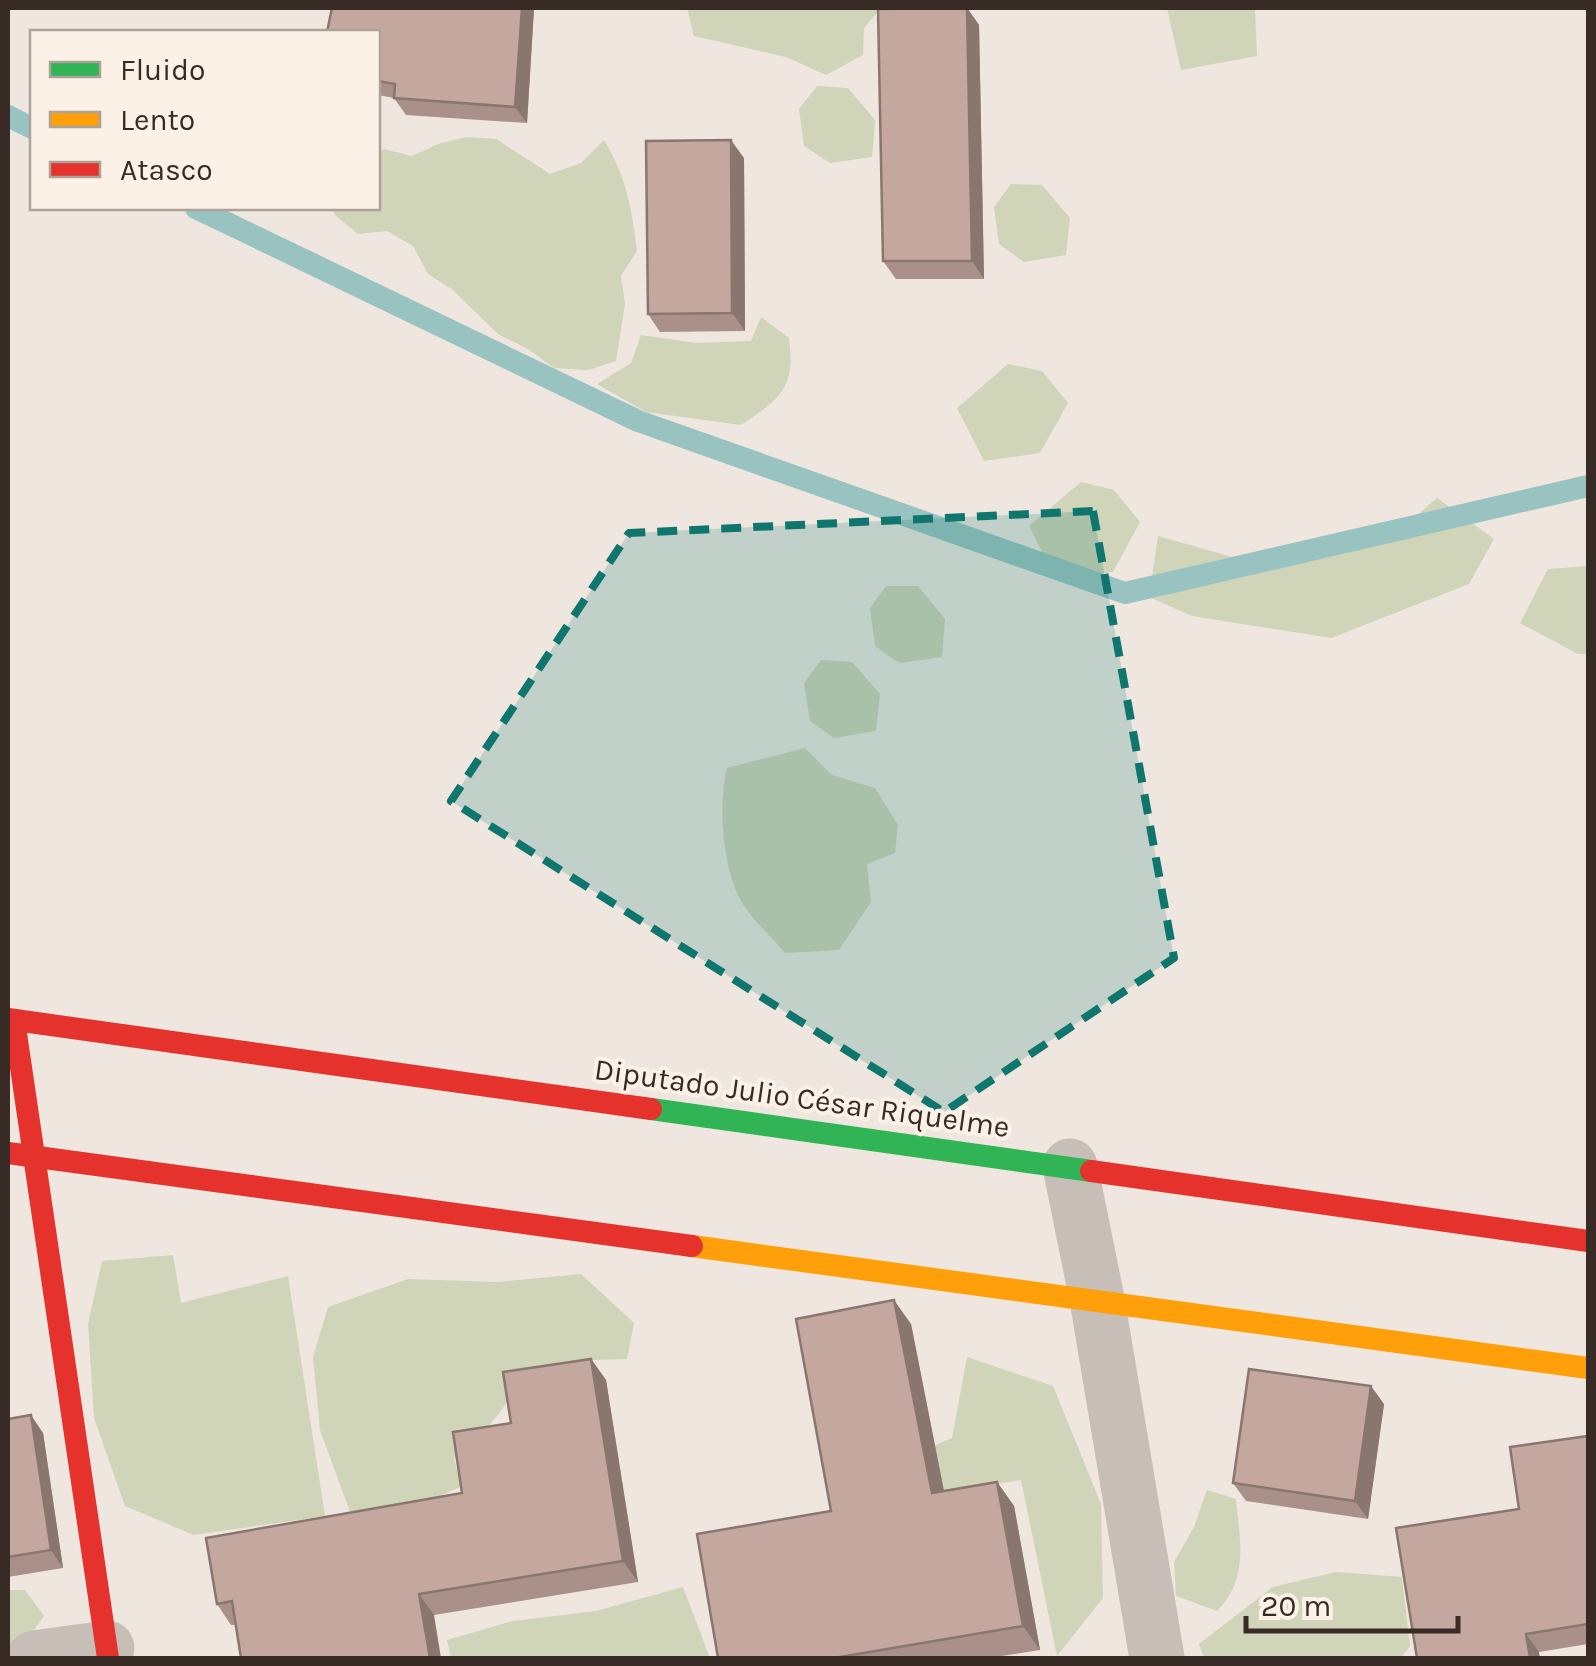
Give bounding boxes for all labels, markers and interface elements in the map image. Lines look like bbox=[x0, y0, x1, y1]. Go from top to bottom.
legend bbox=[30, 30, 380, 210]
text: Fluido bbox=[120, 52, 205, 88]
text: Lento bbox=[120, 102, 195, 138]
text: Atasco bbox=[120, 152, 213, 188]
street label: Diputado Julio César Riquelme bbox=[592, 1051, 1012, 1145]
scale bar bbox=[1246, 1571, 1458, 1633]
text: 20 m bbox=[1261, 1588, 1331, 1624]

